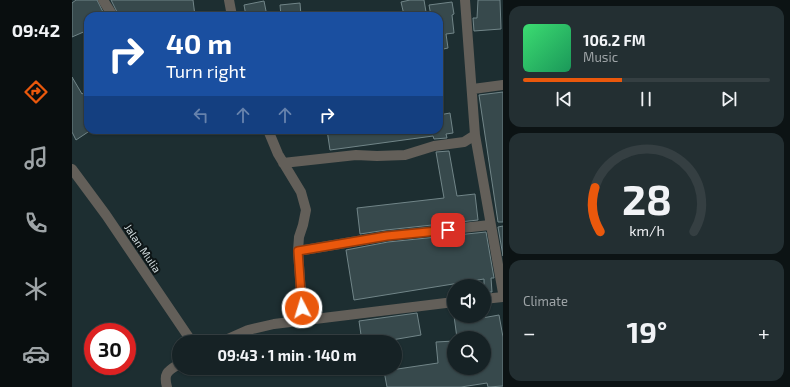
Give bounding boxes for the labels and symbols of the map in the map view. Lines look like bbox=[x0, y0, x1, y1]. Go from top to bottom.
pin bbox=[431, 213, 465, 247]
street label: Jalan Mulia bbox=[122, 221, 164, 275]
position arrow bbox=[281, 287, 323, 329]
speed limit sign: 30 bbox=[84, 323, 136, 375]

